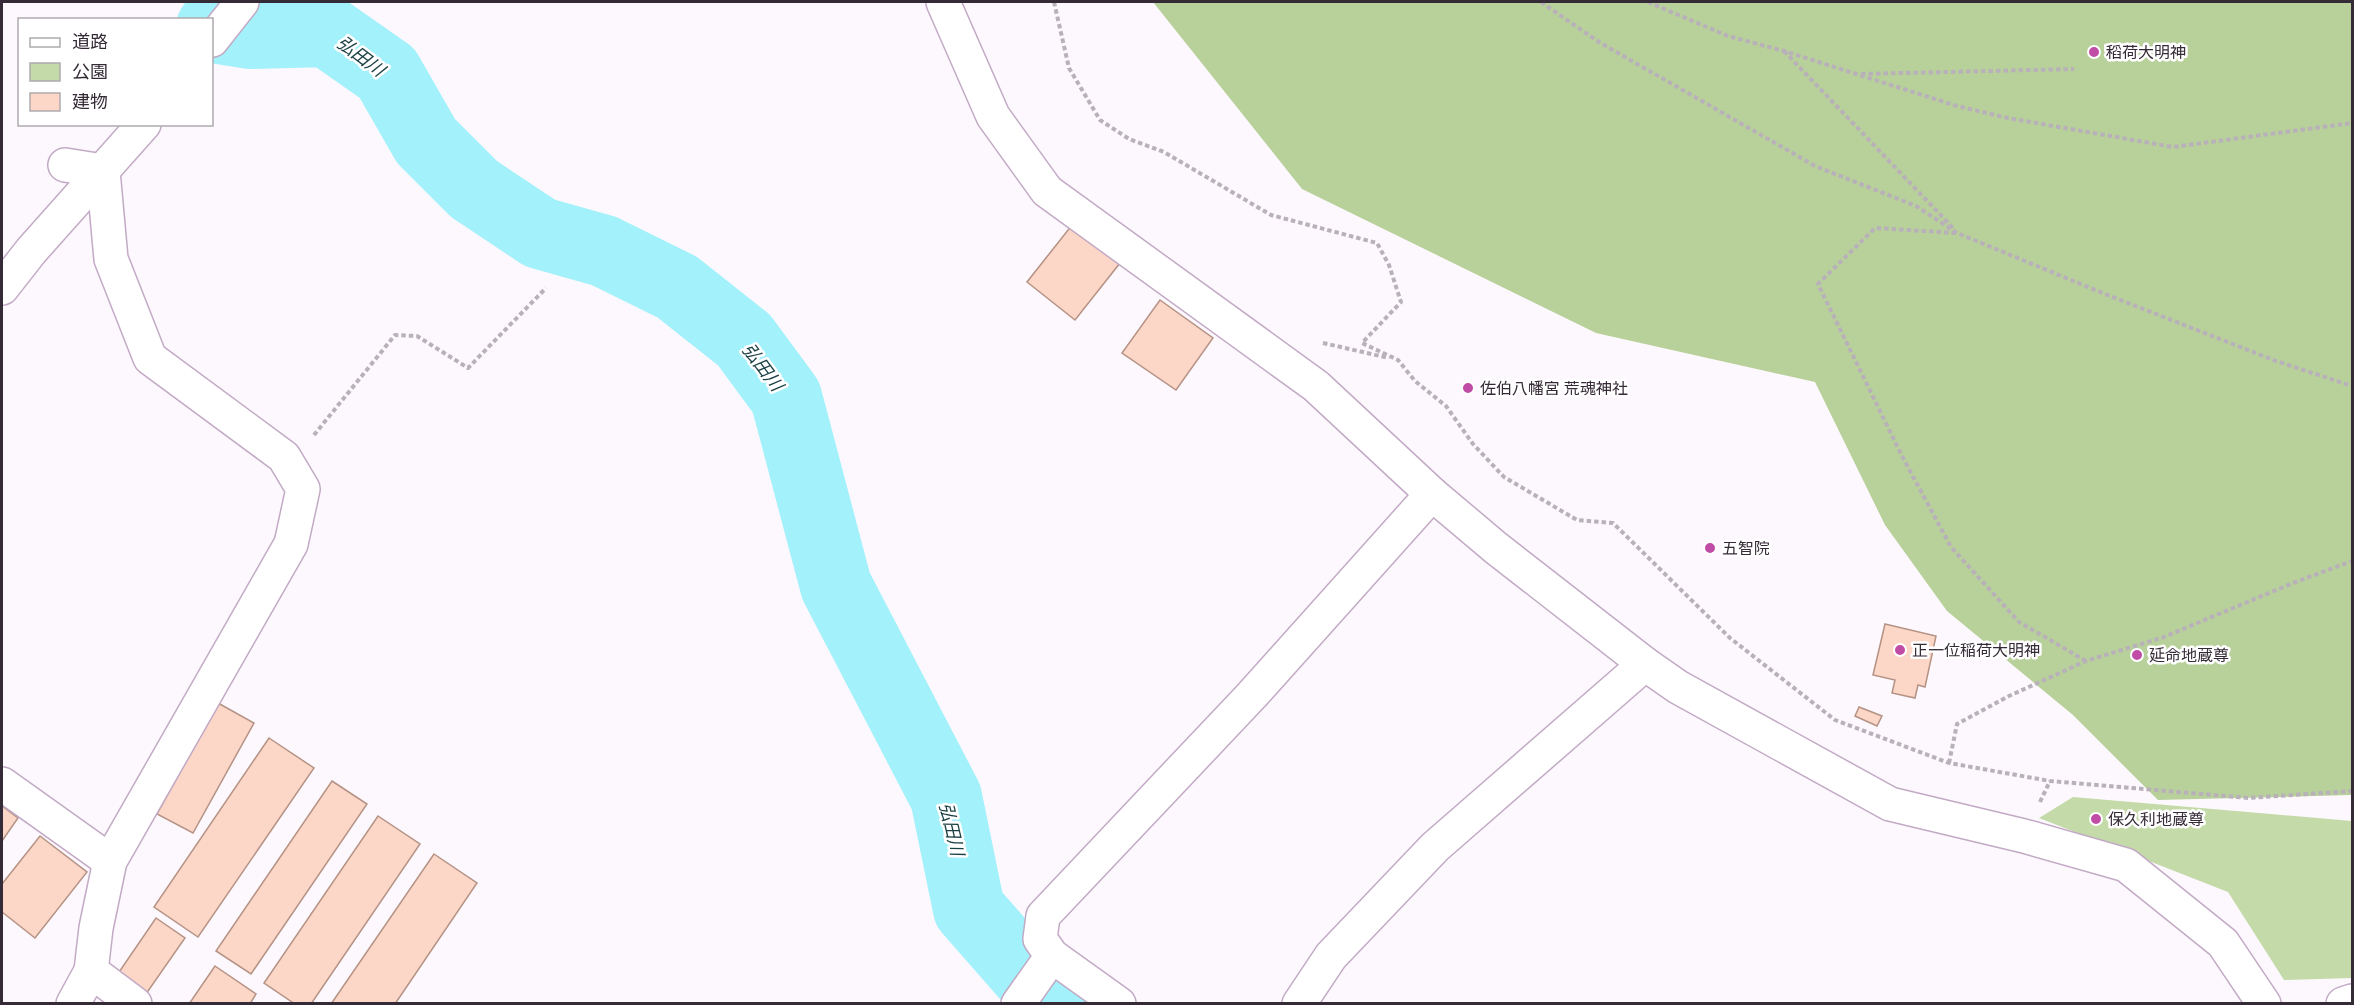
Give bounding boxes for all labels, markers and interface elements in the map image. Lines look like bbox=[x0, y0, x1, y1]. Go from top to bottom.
legend bbox=[18, 18, 213, 126]
text: 道路 bbox=[72, 31, 108, 52]
water label: 弘田川 bbox=[333, 31, 390, 82]
place label: 稻荷大明神 bbox=[2106, 43, 2186, 62]
marker: 稻荷大明神 bbox=[2087, 45, 2101, 59]
text: 公園 bbox=[72, 61, 108, 82]
text: 建物 bbox=[72, 91, 108, 112]
water label: 弘田川 bbox=[738, 339, 789, 396]
place label: 佐伯八幡宮 荒魂神社 bbox=[1480, 379, 1628, 398]
marker: 佐伯八幡宮 荒魂神社 bbox=[1461, 381, 1475, 395]
place label: 五智院 bbox=[1722, 539, 1770, 558]
marker: 五智院 bbox=[1703, 541, 1717, 555]
place label: 正一位稲荷大明神 bbox=[1912, 641, 2040, 660]
marker: 正一位稲荷大明神 bbox=[1893, 643, 1907, 657]
place label: 延命地蔵尊 bbox=[2149, 646, 2229, 665]
marker: 延命地蔵尊 bbox=[2130, 648, 2144, 662]
water label: 弘田川 bbox=[936, 800, 969, 860]
place label: 保久利地蔵尊 bbox=[2108, 810, 2204, 829]
marker: 保久利地蔵尊 bbox=[2089, 812, 2103, 826]

